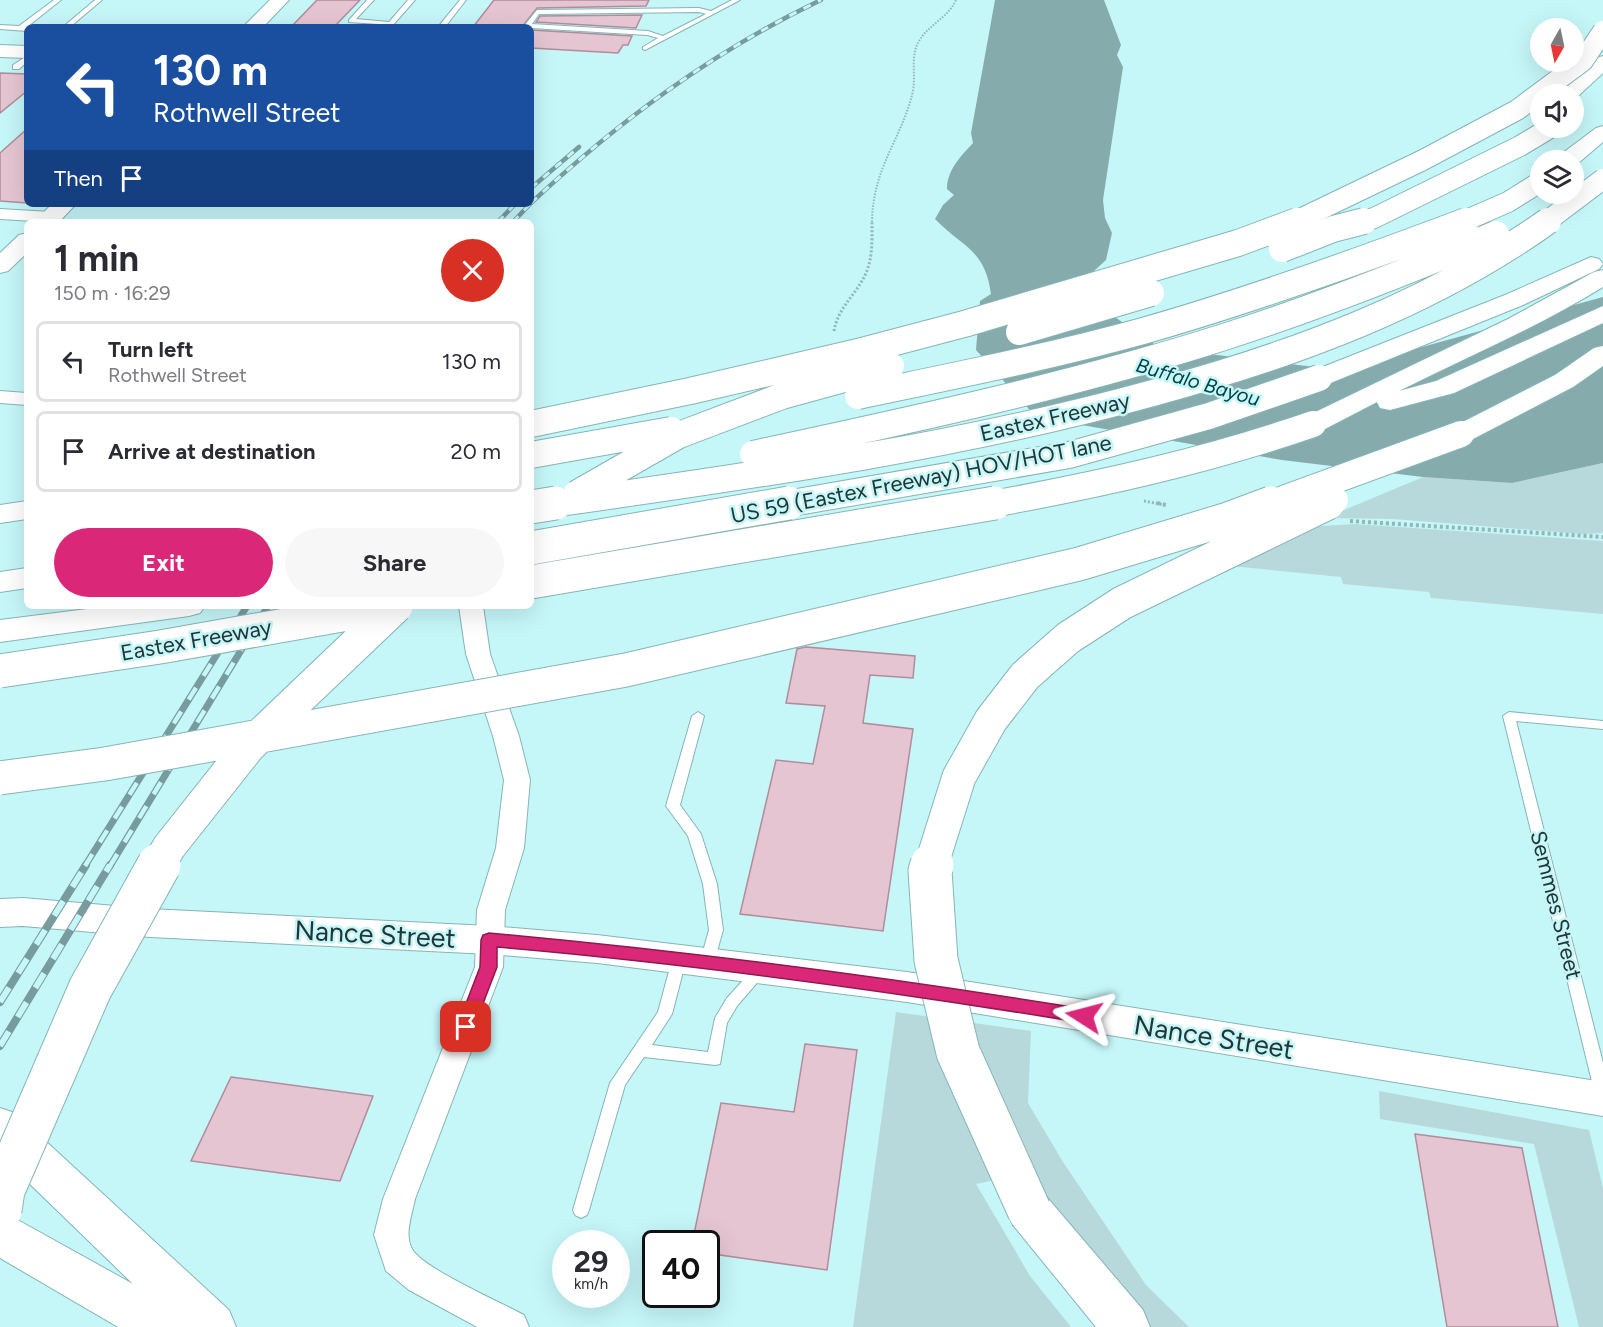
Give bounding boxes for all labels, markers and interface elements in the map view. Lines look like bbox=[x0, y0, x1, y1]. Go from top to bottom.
north arrow bbox=[1530, 18, 1584, 72]
map controls bbox=[1530, 18, 1584, 204]
text: 130 m bbox=[153, 45, 268, 96]
icon: left bbox=[54, 48, 132, 126]
button: sound bbox=[1530, 84, 1584, 138]
text: Rothwell Street bbox=[153, 96, 340, 129]
button: layers bbox=[1530, 150, 1584, 204]
icon: arrive bbox=[115, 162, 148, 195]
text: Then bbox=[54, 165, 103, 192]
text: 1 min bbox=[54, 237, 139, 280]
button: close bbox=[441, 239, 504, 302]
text: 150 m · 16:29 bbox=[54, 281, 171, 305]
text: Turn left bbox=[108, 336, 194, 363]
icon: left bbox=[57, 345, 90, 378]
text: 130 m bbox=[442, 348, 501, 375]
water label: Buffalo Bayou bbox=[1133, 353, 1263, 411]
text: Rothwell Street bbox=[108, 363, 247, 387]
street label: Eastex Freeway bbox=[977, 387, 1133, 447]
street label: US 59 (Eastex Freeway) HOV/HOT lane bbox=[728, 429, 1114, 529]
icon: arrive bbox=[57, 435, 90, 468]
text: Arrive at destination bbox=[108, 438, 316, 465]
text: 20 m bbox=[450, 438, 501, 465]
button: Exit bbox=[54, 528, 273, 597]
button: Share bbox=[285, 528, 504, 597]
street label: Eastex Freeway bbox=[118, 613, 274, 667]
street label: Semmes Street bbox=[1524, 828, 1588, 982]
street label: Nance Street bbox=[294, 913, 456, 955]
position arrow bbox=[1052, 984, 1116, 1048]
pin bbox=[440, 1001, 491, 1052]
street label: Nance Street bbox=[1132, 1008, 1296, 1066]
icon: arrive bbox=[449, 1010, 482, 1043]
speed limit sign: 40 bbox=[642, 1230, 720, 1308]
text: 29 bbox=[574, 1243, 608, 1280]
text: km/h bbox=[574, 1275, 608, 1293]

